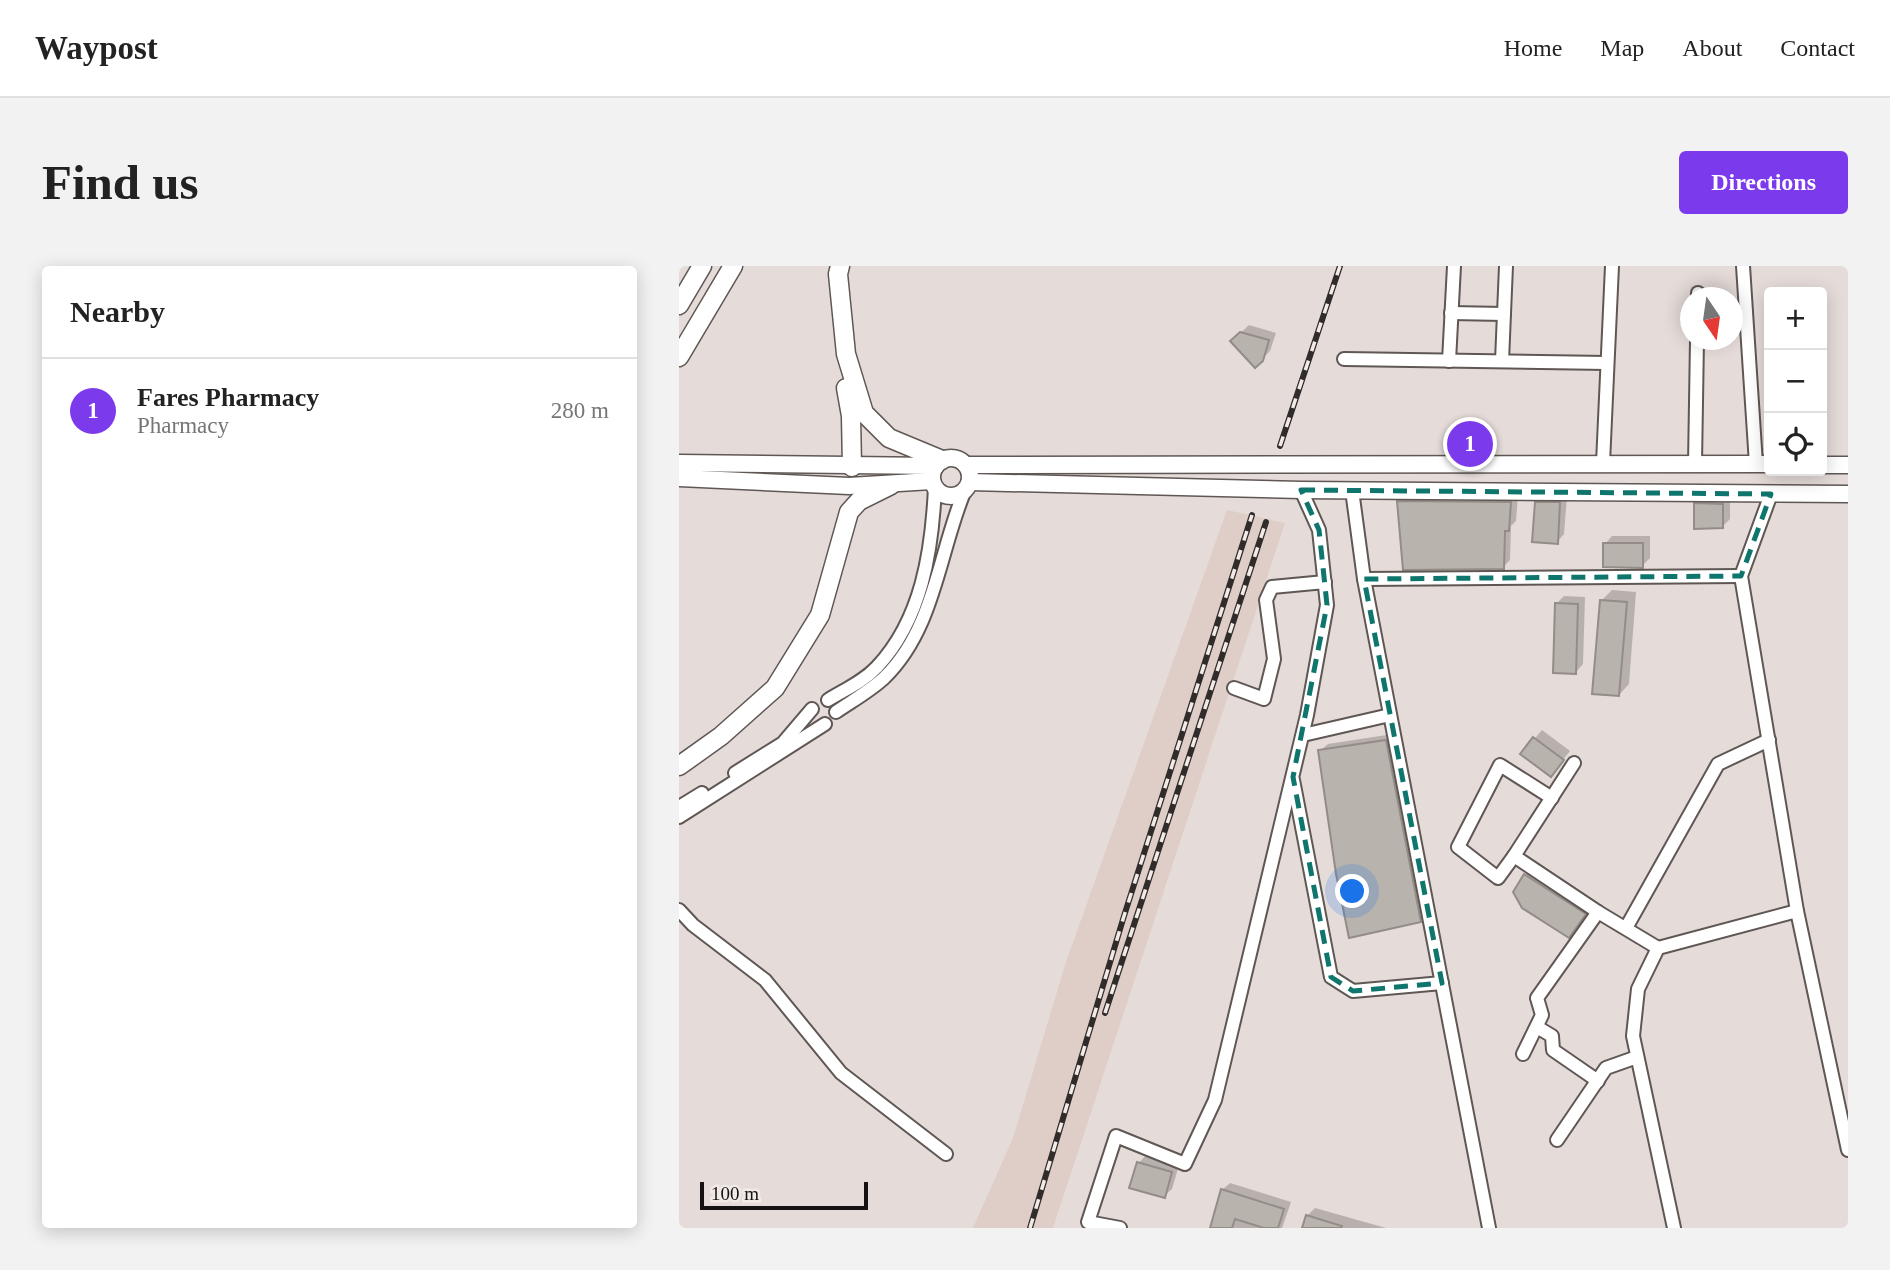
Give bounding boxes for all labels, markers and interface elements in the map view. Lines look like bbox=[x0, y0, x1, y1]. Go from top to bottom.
text: Waypost bbox=[35, 30, 158, 66]
text: Home bbox=[1504, 35, 1562, 61]
text: Map bbox=[1600, 35, 1644, 61]
text: About bbox=[1682, 35, 1742, 61]
text: Contact bbox=[1780, 35, 1855, 61]
button: Directions bbox=[1679, 151, 1848, 214]
text: Find us bbox=[42, 155, 199, 210]
north arrow bbox=[1680, 287, 1743, 350]
map controls bbox=[1764, 287, 1827, 476]
button: + bbox=[1764, 287, 1827, 350]
text: Nearby bbox=[70, 295, 165, 328]
button: − bbox=[1764, 350, 1827, 413]
text: Fares Pharmacy bbox=[137, 383, 319, 412]
text: 1 bbox=[87, 398, 99, 423]
text: 280 m bbox=[551, 398, 609, 423]
text: Pharmacy bbox=[137, 413, 229, 438]
button: locate bbox=[1764, 413, 1827, 476]
pin: 1 bbox=[1447, 418, 1493, 470]
your location bbox=[1335, 874, 1369, 908]
scale bar bbox=[700, 1179, 868, 1211]
text: 100 m bbox=[711, 1183, 759, 1204]

